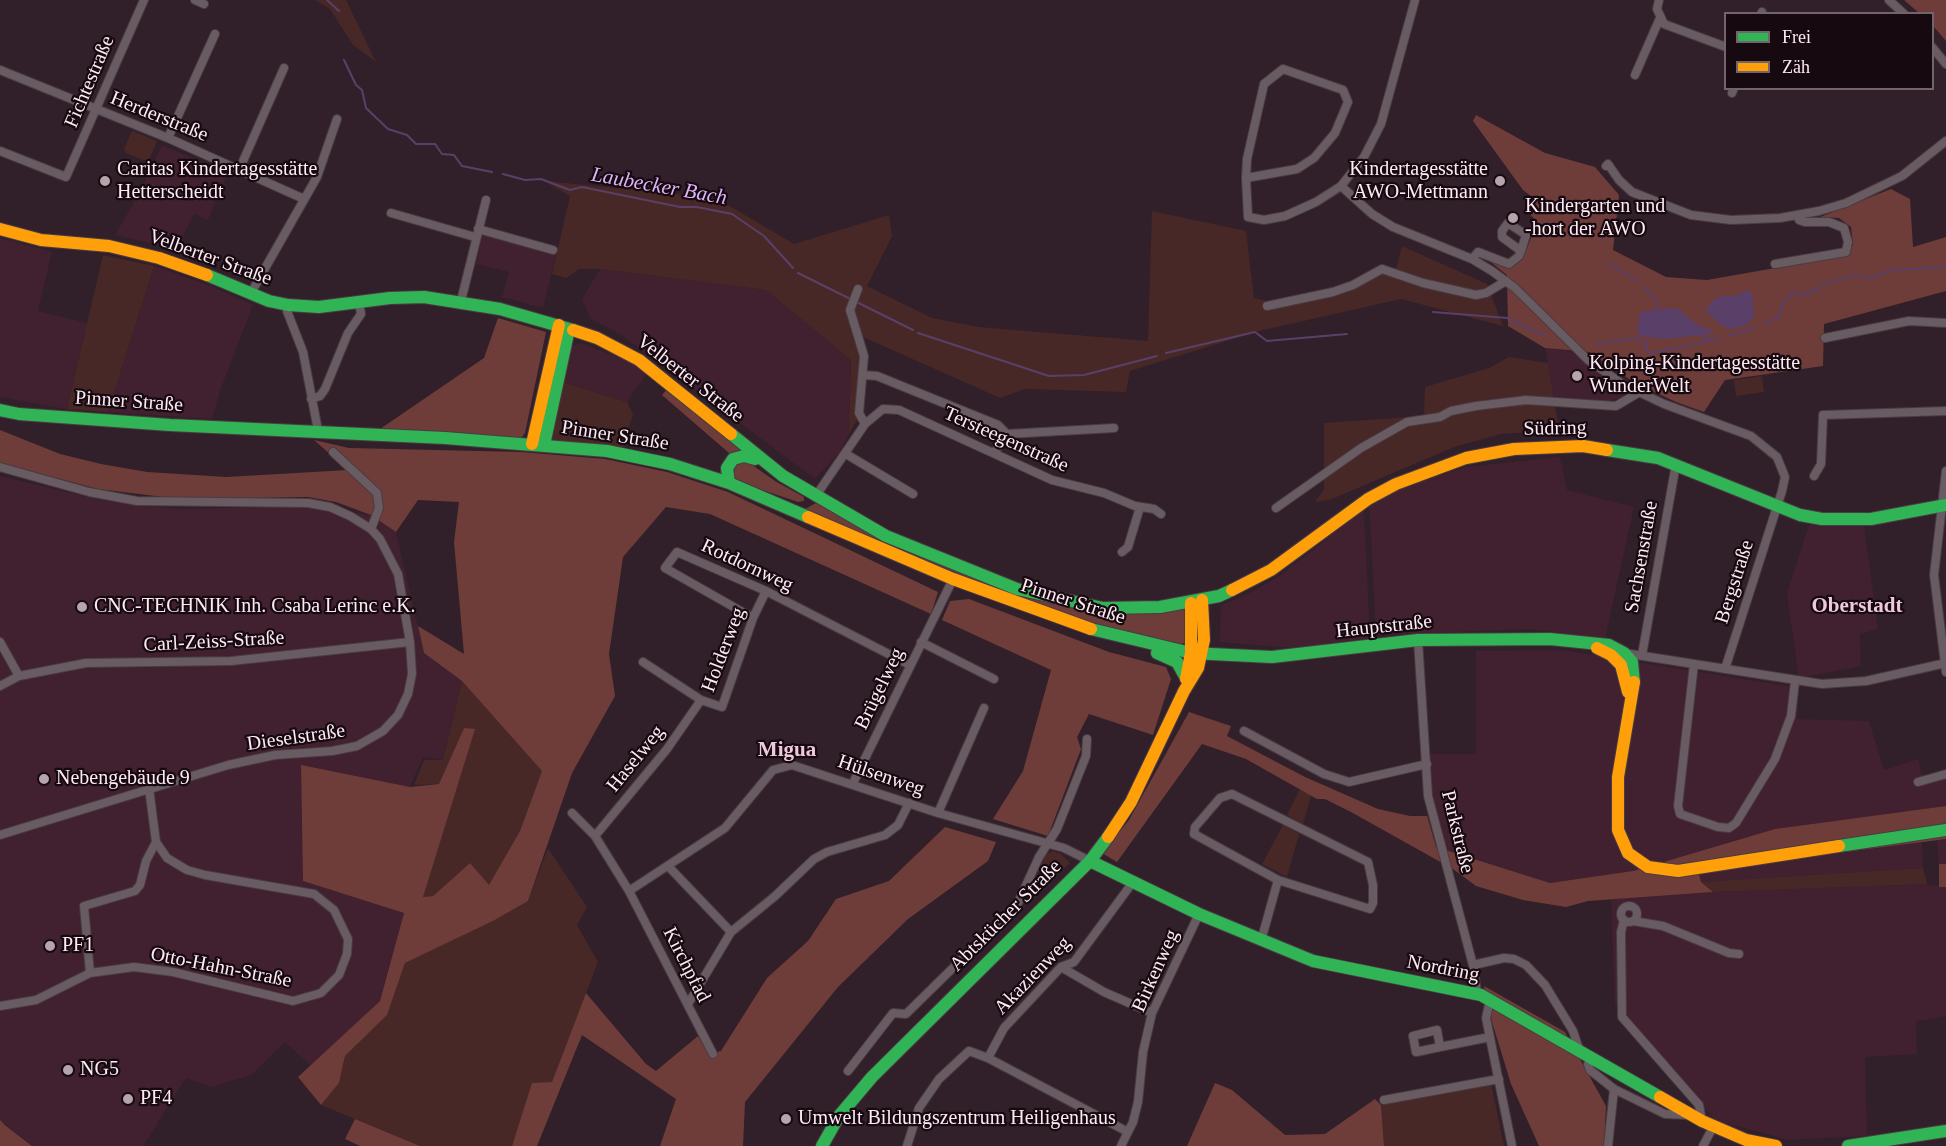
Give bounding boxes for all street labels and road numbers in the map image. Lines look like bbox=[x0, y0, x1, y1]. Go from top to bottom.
street label: Fichtestraße bbox=[60, 32, 120, 132]
street label: Herderstraße bbox=[107, 87, 211, 147]
street label: Velberter Straße bbox=[145, 225, 275, 291]
street label: Velberter Straße bbox=[632, 330, 748, 428]
street label: Pinner Straße bbox=[74, 386, 184, 418]
street label: Tersteegenstraße bbox=[940, 402, 1072, 478]
street label: Pinner Straße bbox=[560, 416, 670, 456]
street label: Südring bbox=[1523, 416, 1587, 442]
street label: Sachsenstraße bbox=[1620, 499, 1664, 615]
street label: Rotdornweg bbox=[697, 534, 797, 598]
street label: Bergstraße bbox=[1710, 537, 1760, 627]
street label: Pinner Straße bbox=[1018, 574, 1128, 630]
street label: Holderweg bbox=[697, 604, 751, 696]
street label: Hauptstraße bbox=[1335, 610, 1433, 644]
street label: Carl-Zeiss-Straße bbox=[143, 626, 285, 658]
street label: Brügelweg bbox=[850, 644, 910, 734]
street label: Dieselstraße bbox=[245, 719, 347, 757]
street label: Haselweg bbox=[602, 721, 670, 797]
street label: Hülsenweg bbox=[835, 750, 927, 802]
street label: Parkstraße bbox=[1435, 788, 1479, 876]
street label: Abtskücher Straße bbox=[945, 855, 1067, 977]
street label: Kirchpfad bbox=[657, 923, 715, 1007]
street label: Birkenweg bbox=[1127, 926, 1185, 1016]
street label: Akazienweg bbox=[990, 932, 1076, 1020]
street label: Otto-Hahn-Straße bbox=[148, 943, 294, 993]
street label: Nordring bbox=[1405, 950, 1481, 988]

